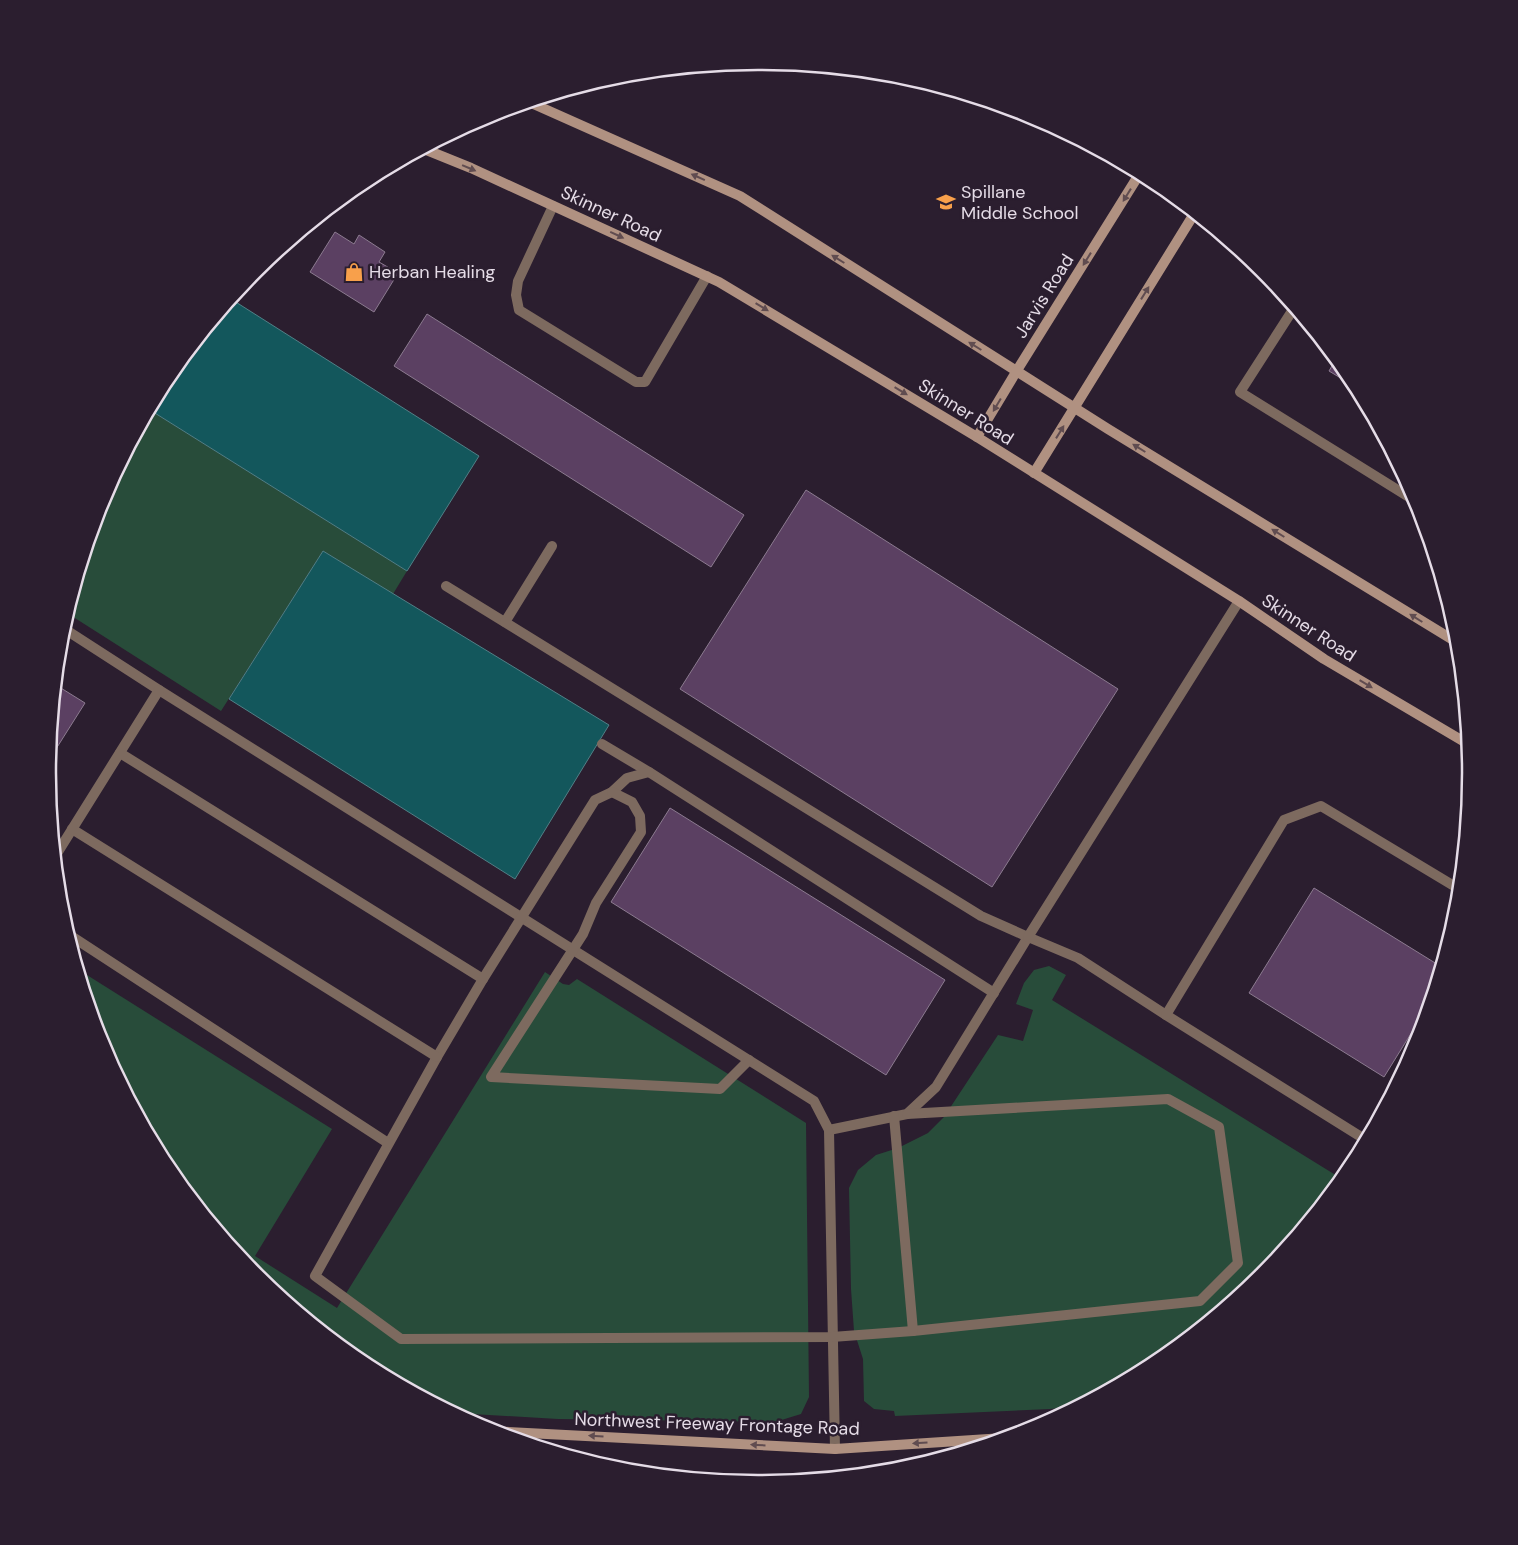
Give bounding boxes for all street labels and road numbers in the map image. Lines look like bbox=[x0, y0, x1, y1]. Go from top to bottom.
street label: Skinner Road bbox=[557, 180, 665, 248]
street label: Jarvis Road bbox=[1009, 249, 1079, 343]
street label: Skinner Road bbox=[914, 373, 1018, 451]
street label: Skinner Road bbox=[1257, 589, 1361, 667]
street label: Northwest Freeway Frontage Road bbox=[574, 1407, 860, 1441]

